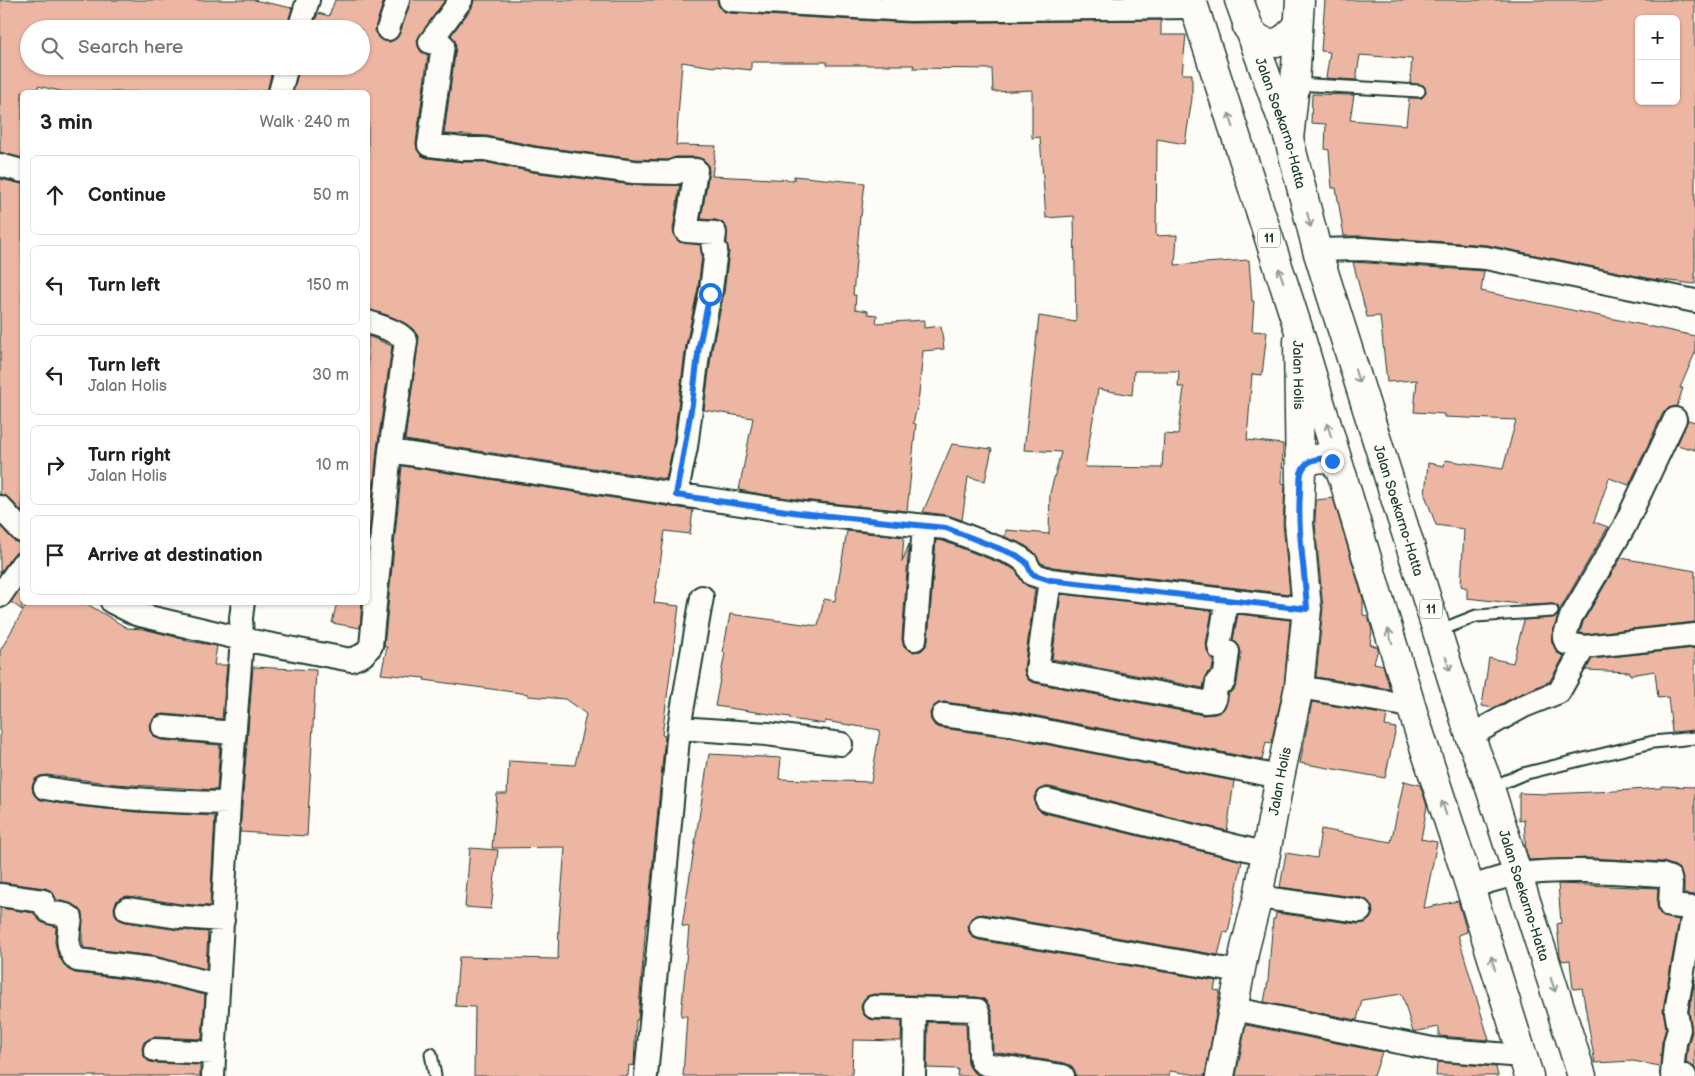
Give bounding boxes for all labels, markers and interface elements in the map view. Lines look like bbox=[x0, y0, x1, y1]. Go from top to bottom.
map controls bbox=[1635, 15, 1680, 105]
button: + bbox=[1635, 15, 1680, 60]
search box bbox=[20, 20, 370, 75]
icon: search bbox=[38, 34, 66, 62]
text: Search here bbox=[78, 36, 183, 59]
street label: Jalan Soekarno-Hatta bbox=[1251, 55, 1309, 191]
button: − bbox=[1635, 60, 1680, 105]
text: 3 min bbox=[40, 110, 93, 135]
text: Walk · 240 m bbox=[260, 113, 350, 132]
one-way arrow bbox=[1225, 113, 1235, 129]
icon: ahead bbox=[41, 181, 69, 209]
text: Continue bbox=[88, 184, 166, 207]
text: 50 m bbox=[313, 186, 349, 205]
one-way arrow bbox=[1305, 212, 1315, 228]
road number: 11 bbox=[1258, 228, 1280, 248]
one-way arrow bbox=[1275, 267, 1285, 283]
icon: left bbox=[41, 271, 69, 299]
text: Turn left bbox=[88, 274, 160, 297]
text: 150 m bbox=[307, 276, 349, 295]
route start bbox=[699, 283, 722, 306]
street label: Jalan Holis bbox=[1289, 340, 1307, 410]
text: Turn left bbox=[88, 354, 160, 377]
icon: left bbox=[41, 361, 69, 389]
text: 30 m bbox=[312, 366, 349, 385]
one-way arrow bbox=[1353, 367, 1362, 383]
text: Jalan Holis bbox=[88, 377, 167, 396]
one-way arrow bbox=[1323, 422, 1333, 438]
street label: Jalan Soekarno-Hatta bbox=[1370, 442, 1427, 578]
text: Turn right bbox=[88, 444, 171, 467]
route end bbox=[1321, 450, 1344, 473]
icon: right bbox=[41, 451, 69, 479]
text: 10 m bbox=[316, 456, 349, 475]
text: Jalan Holis bbox=[88, 467, 167, 486]
icon: arrive bbox=[41, 541, 69, 569]
text: Arrive at destination bbox=[88, 544, 263, 567]
road number: 11 bbox=[1420, 600, 1442, 618]
one-way arrow bbox=[1384, 628, 1394, 644]
one-way arrow bbox=[1444, 656, 1453, 672]
street label: Jalan Holis bbox=[1265, 745, 1295, 817]
one-way arrow bbox=[1439, 800, 1448, 816]
street label: Jalan Soekarno-Hatta bbox=[1495, 828, 1553, 963]
one-way arrow bbox=[1488, 955, 1498, 971]
one-way arrow bbox=[1548, 977, 1558, 993]

